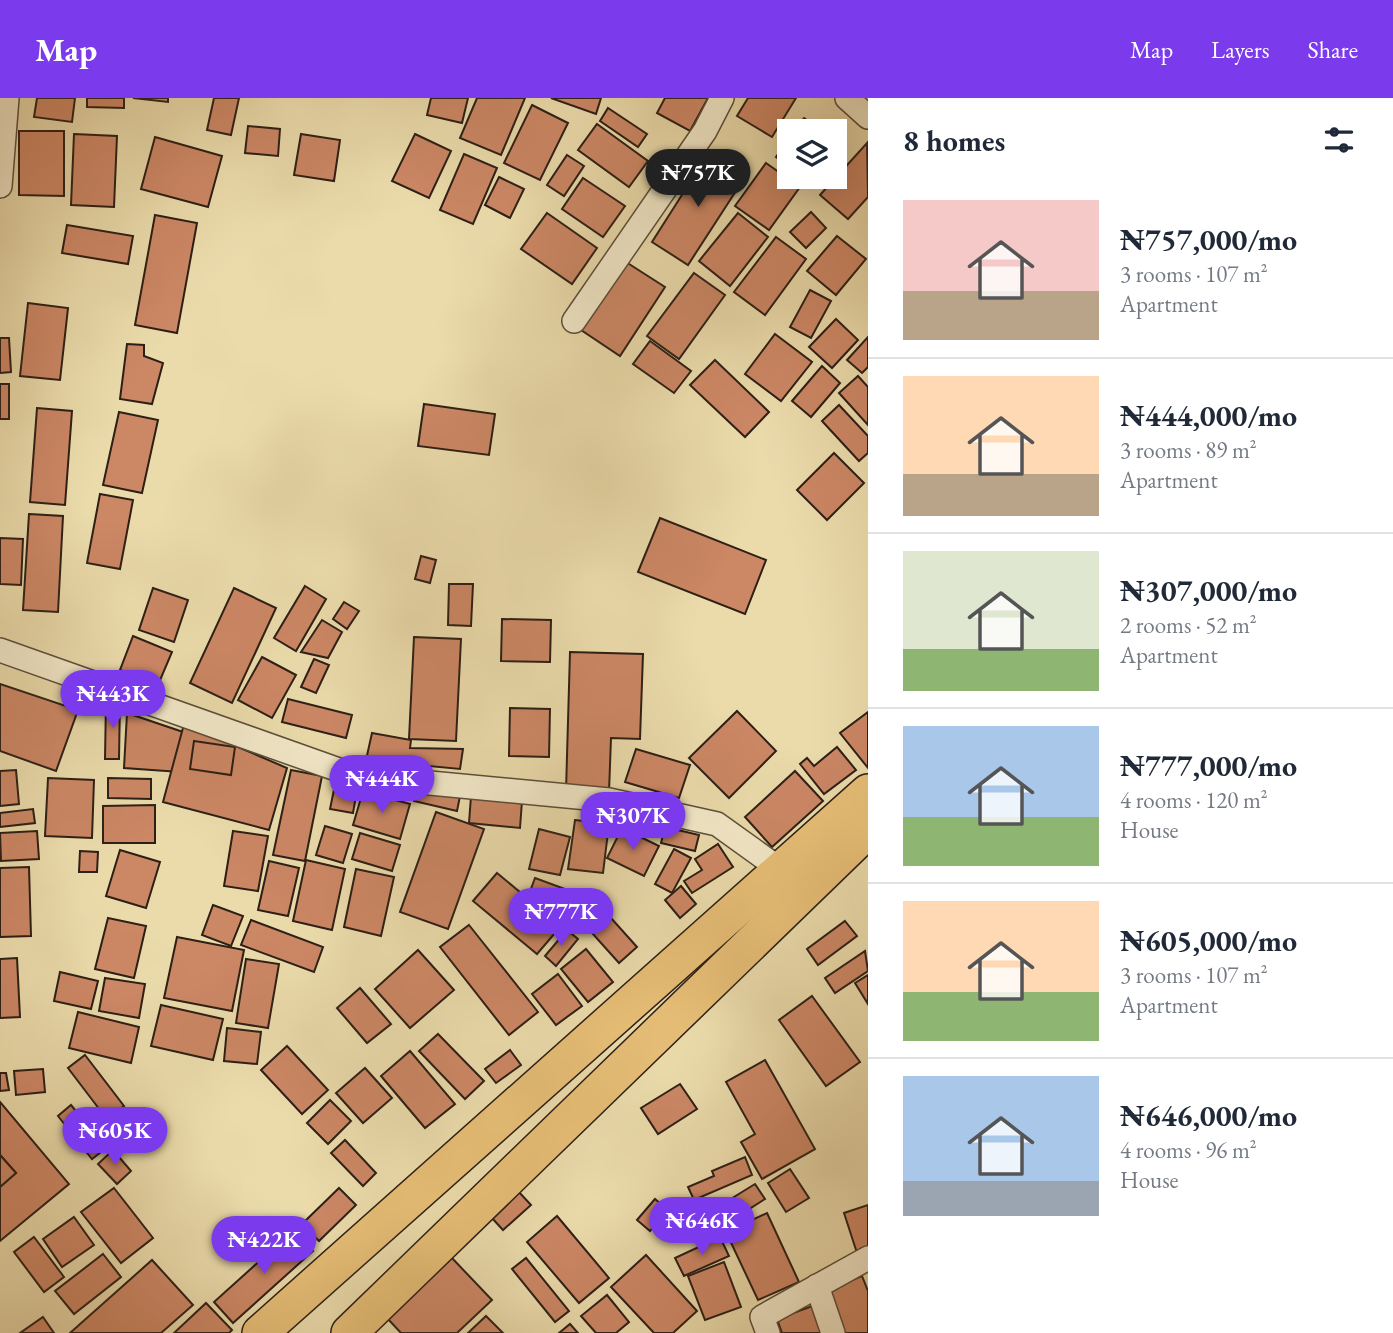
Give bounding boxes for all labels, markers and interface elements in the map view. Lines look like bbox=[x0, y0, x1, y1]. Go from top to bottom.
text: Map bbox=[35, 28, 97, 71]
text: Map bbox=[1130, 34, 1173, 65]
text: Layers bbox=[1211, 34, 1270, 65]
text: Share bbox=[1308, 34, 1358, 65]
map controls bbox=[777, 119, 847, 189]
button: layers bbox=[777, 119, 847, 189]
text: 8 homes bbox=[903, 121, 1005, 160]
icon: filters bbox=[1320, 121, 1358, 159]
pin: ₦757K bbox=[649, 150, 747, 209]
text: ₦757K bbox=[661, 157, 735, 187]
text: ₦757,000/mo bbox=[1120, 220, 1297, 259]
icon: home bbox=[959, 228, 1043, 312]
text: 3 rooms · 107 m² bbox=[1120, 259, 1268, 289]
text: Apartment bbox=[1120, 289, 1218, 319]
text: ₦444,000/mo bbox=[1120, 396, 1297, 435]
icon: home bbox=[959, 404, 1043, 488]
text: 3 rooms · 89 m² bbox=[1120, 435, 1257, 465]
text: Apartment bbox=[1120, 465, 1218, 495]
text: ₦307,000/mo bbox=[1120, 571, 1297, 610]
icon: home bbox=[959, 579, 1043, 663]
text: 2 rooms · 52 m² bbox=[1120, 610, 1257, 640]
text: Apartment bbox=[1120, 640, 1218, 670]
pin: ₦443K bbox=[64, 670, 162, 730]
text: ₦443K bbox=[76, 678, 150, 708]
text: ₦777,000/mo bbox=[1120, 746, 1297, 785]
icon: home bbox=[959, 754, 1043, 838]
pin: ₦444K bbox=[333, 756, 431, 815]
text: ₦444K bbox=[345, 763, 419, 793]
text: 4 rooms · 120 m² bbox=[1120, 785, 1268, 815]
pin: ₦307K bbox=[584, 792, 682, 852]
text: ₦307K bbox=[596, 800, 670, 830]
text: House bbox=[1120, 815, 1179, 845]
pin: ₦777K bbox=[512, 888, 610, 948]
text: ₦777K bbox=[524, 896, 598, 926]
text: ₦605,000/mo bbox=[1120, 921, 1297, 960]
icon: home bbox=[959, 929, 1043, 1013]
text: 3 rooms · 107 m² bbox=[1120, 960, 1268, 990]
text: Apartment bbox=[1120, 990, 1218, 1020]
text: ₦646,000/mo bbox=[1120, 1096, 1297, 1135]
icon: home bbox=[959, 1104, 1043, 1188]
pin: ₦605K bbox=[66, 1108, 164, 1167]
text: ₦605K bbox=[78, 1115, 152, 1145]
text: 4 rooms · 96 m² bbox=[1120, 1135, 1257, 1165]
text: House bbox=[1120, 1165, 1179, 1195]
pin: ₦646K bbox=[653, 1198, 751, 1257]
text: ₦646K bbox=[665, 1205, 739, 1235]
pin: ₦422K bbox=[215, 1216, 313, 1276]
text: ₦422K bbox=[227, 1224, 301, 1254]

